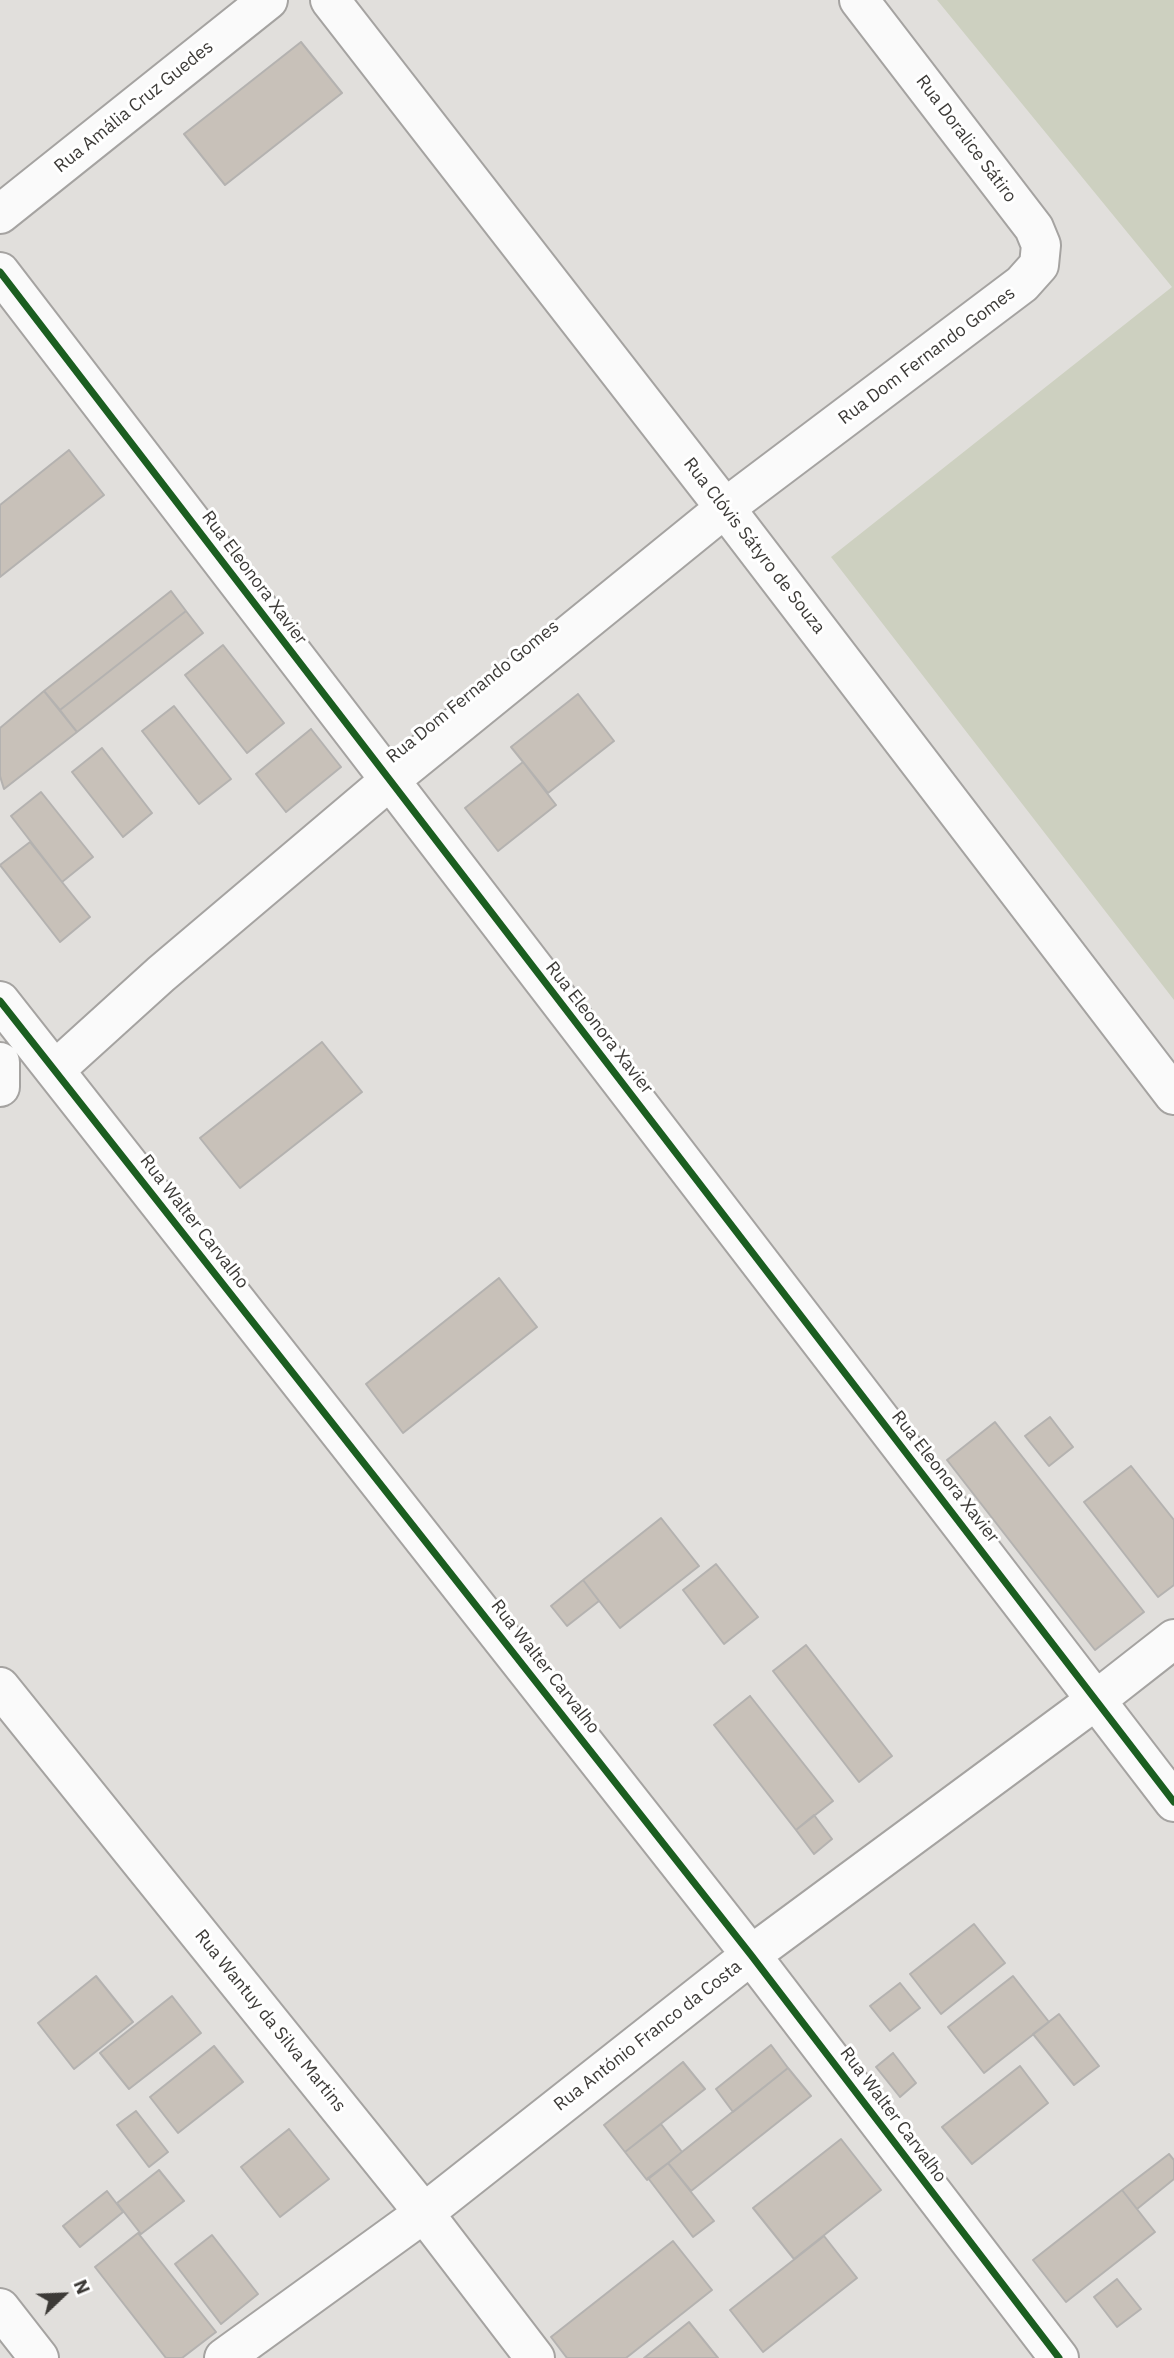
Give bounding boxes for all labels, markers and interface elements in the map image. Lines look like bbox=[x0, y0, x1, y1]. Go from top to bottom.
street label: Rua Amália Cruz Guedes bbox=[50, 36, 218, 178]
street label: Rua Doralice Sátiro bbox=[911, 71, 1021, 207]
street label: Rua Dom Fernando Gomes bbox=[834, 282, 1020, 430]
street label: Rua Clóvis Sátyro de Souza bbox=[679, 454, 829, 638]
street label: Rua Eleonora Xavier bbox=[197, 507, 311, 649]
street label: Rua Dom Fernando Gomes bbox=[382, 616, 564, 768]
street label: Rua Eleonora Xavier bbox=[541, 958, 657, 1098]
street label: Rua Walter Carvalho bbox=[135, 1151, 253, 1293]
street label: Rua Eleonora Xavier bbox=[887, 1407, 1003, 1547]
street label: Rua Walter Carvalho bbox=[486, 1596, 604, 1738]
street label: Rua Wantuy da Silva Martins bbox=[190, 1925, 350, 2117]
street label: Rua António Franco da Costa bbox=[550, 1956, 746, 2116]
street label: Rua Walter Carvalho bbox=[835, 2043, 951, 2187]
north arrow bbox=[28, 2260, 98, 2330]
text: N bbox=[69, 2276, 96, 2298]

